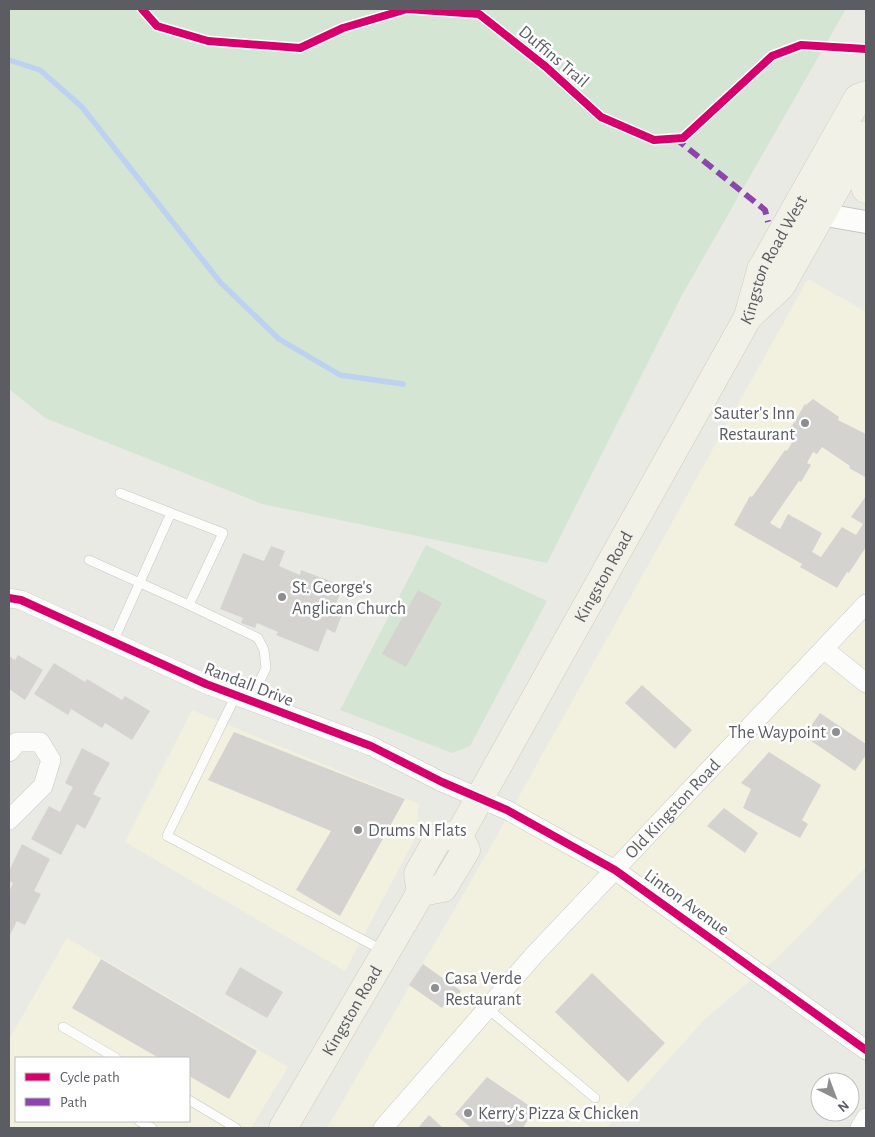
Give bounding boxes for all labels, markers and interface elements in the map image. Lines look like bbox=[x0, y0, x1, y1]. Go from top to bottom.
street label: Duffins Trail bbox=[515, 22, 592, 91]
street label: Kingston Road West bbox=[737, 193, 811, 328]
place label: Sauter's Inn Restaurant bbox=[714, 405, 795, 444]
marker: Sauter's Inn Restaurant bbox=[799, 417, 811, 429]
street label: Kingston Road bbox=[572, 528, 637, 626]
place label: St. George's Anglican Church bbox=[292, 579, 406, 618]
marker: St. George's Anglican Church bbox=[276, 591, 288, 603]
street label: Randall Drive bbox=[202, 660, 296, 710]
place label: The Waypoint bbox=[728, 724, 826, 742]
marker: The Waypoint bbox=[830, 726, 842, 738]
street label: Old Kingston Road bbox=[622, 756, 724, 863]
place label: Drums N Flats bbox=[368, 822, 467, 840]
marker: Drums N Flats bbox=[352, 824, 364, 836]
street label: Linton Avenue bbox=[641, 866, 732, 939]
street label: Kingston Road bbox=[319, 963, 386, 1059]
place label: Casa Verde Restaurant bbox=[445, 970, 522, 1009]
marker: Casa Verde Restaurant bbox=[429, 982, 441, 994]
legend bbox=[15, 1057, 190, 1122]
text: Cycle path bbox=[60, 1070, 120, 1085]
north arrow bbox=[810, 1072, 860, 1122]
text: Path bbox=[60, 1095, 87, 1110]
text: N bbox=[835, 1097, 851, 1114]
place label: Kerry's Pizza & Chicken bbox=[478, 1105, 639, 1123]
marker: Kerry's Pizza & Chicken bbox=[462, 1107, 474, 1119]

